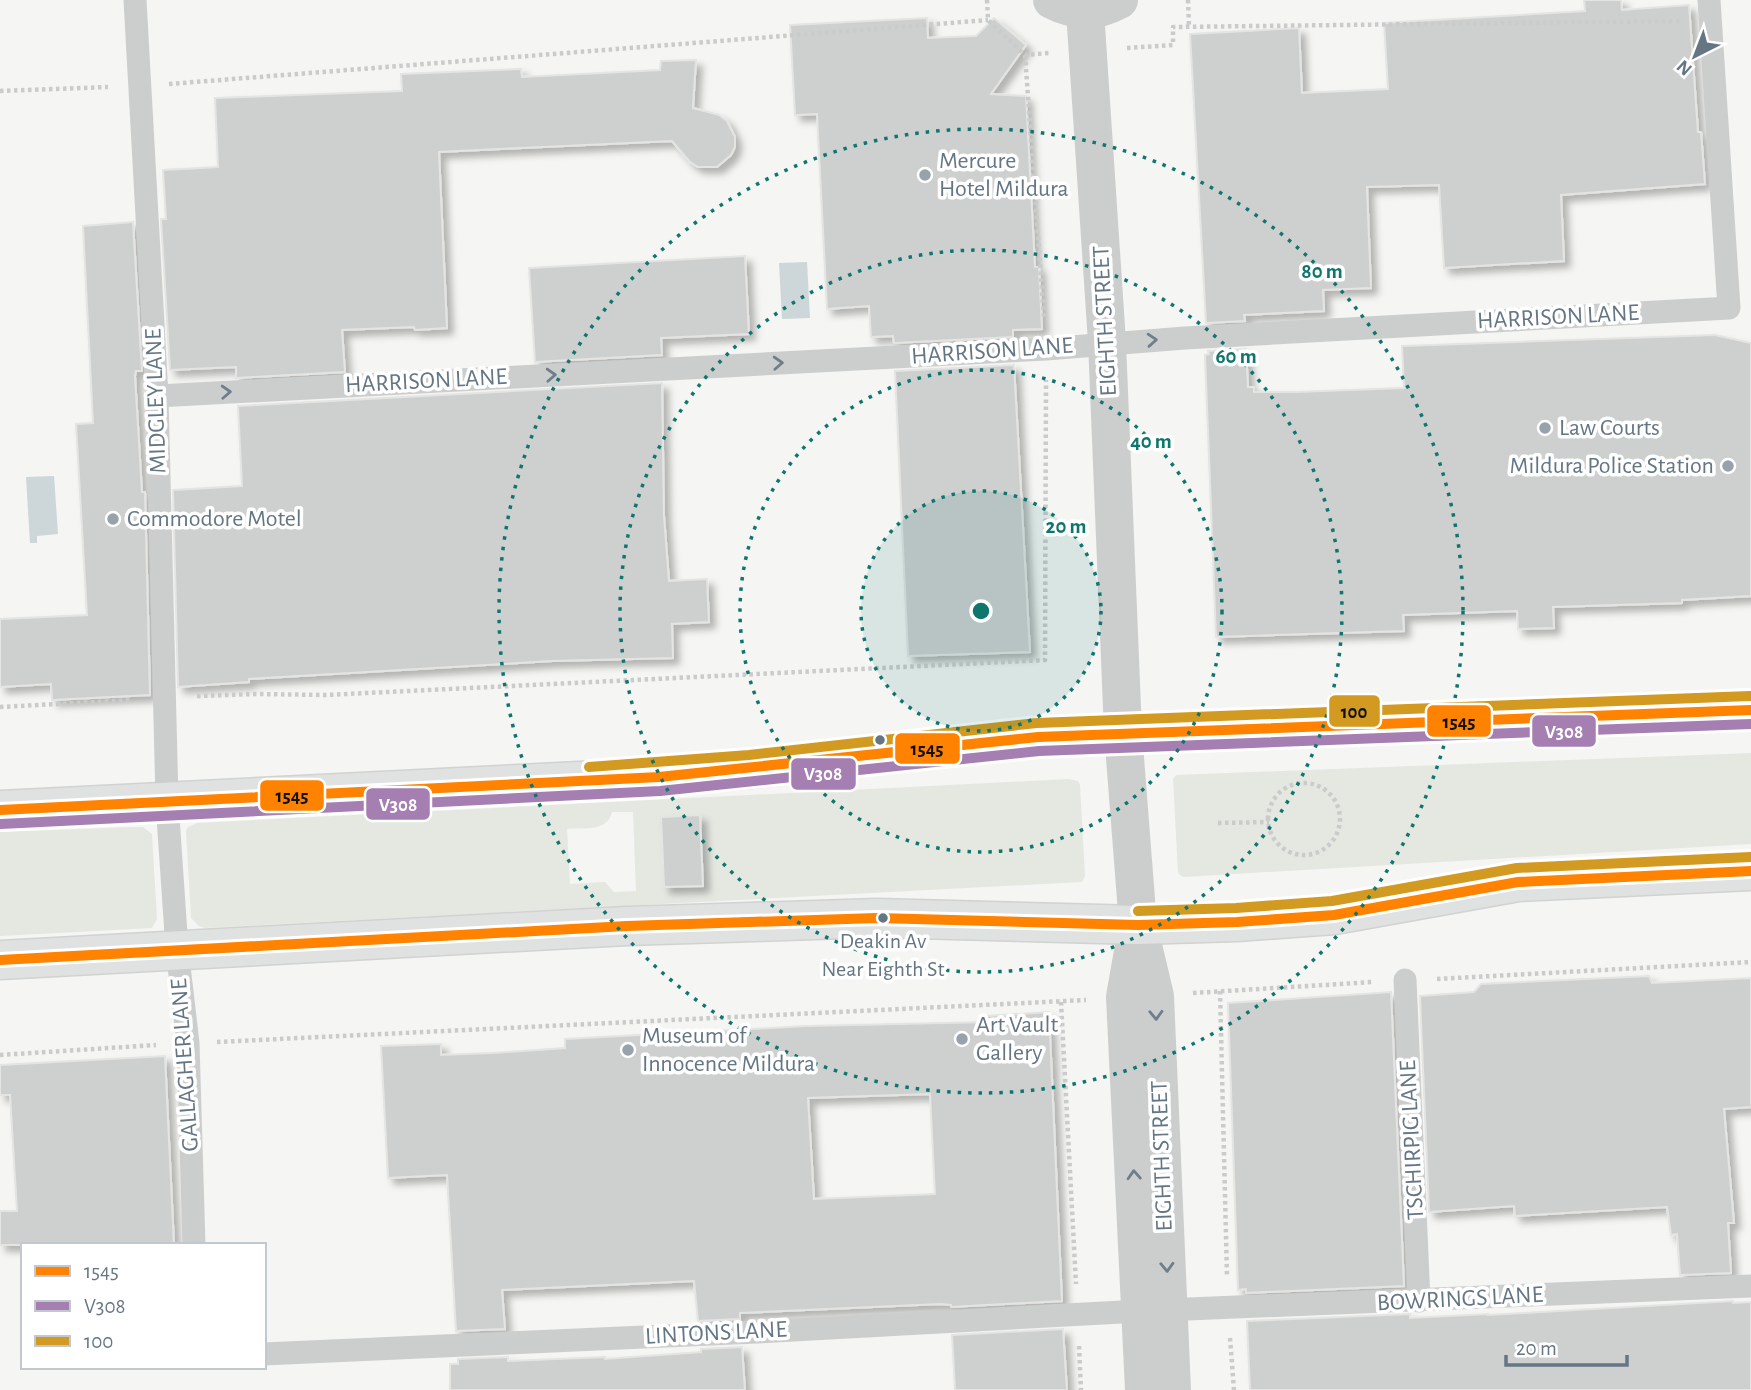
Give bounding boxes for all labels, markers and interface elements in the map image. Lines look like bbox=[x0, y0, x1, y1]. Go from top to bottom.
north arrow bbox=[1660, 21, 1730, 91]
text: N bbox=[1673, 56, 1696, 79]
place label: Mercure Hotel Mildura bbox=[939, 149, 1069, 201]
marker: Mercure Hotel Mildura bbox=[917, 167, 933, 183]
street label: EIGHTH STREET bbox=[1089, 245, 1121, 397]
text: 80 m bbox=[1301, 261, 1343, 282]
street label: HARRISON LANE bbox=[1476, 301, 1640, 333]
street label: MIDGLEY LANE bbox=[141, 328, 171, 474]
one-way arrow bbox=[1146, 332, 1157, 347]
street label: HARRISON LANE bbox=[910, 333, 1074, 369]
text: 60 m bbox=[1215, 346, 1257, 367]
one-way arrow bbox=[773, 356, 784, 371]
street label: HARRISON LANE bbox=[344, 365, 508, 397]
one-way arrow bbox=[545, 367, 556, 382]
one-way arrow bbox=[220, 385, 231, 400]
place label: Law Courts bbox=[1559, 416, 1660, 440]
marker: Law Courts bbox=[1537, 420, 1553, 436]
text: 40 m bbox=[1130, 431, 1172, 452]
place label: Mildura Police Station bbox=[1510, 454, 1714, 478]
marker: Mildura Police Station bbox=[1720, 458, 1736, 474]
place label: Commodore Motel bbox=[127, 507, 302, 531]
marker: Commodore Motel bbox=[105, 511, 121, 527]
text: 20 m bbox=[1046, 516, 1086, 537]
centre of rings bbox=[969, 599, 993, 623]
line badge: 100 bbox=[1328, 694, 1381, 728]
text: 100 bbox=[1341, 703, 1367, 722]
line badge: 1545 bbox=[1426, 704, 1492, 738]
text: 1545 bbox=[1443, 713, 1475, 732]
line badge: V308 bbox=[1531, 714, 1597, 748]
text: V308 bbox=[1545, 723, 1583, 742]
line badge: 1545 bbox=[894, 732, 961, 765]
unlabelled marker bbox=[873, 733, 887, 747]
text: 1545 bbox=[911, 740, 943, 759]
line badge: V308 bbox=[790, 757, 857, 791]
text: V308 bbox=[804, 765, 842, 784]
line badge: 1545 bbox=[259, 779, 325, 812]
text: 1545 bbox=[276, 787, 308, 806]
line badge: V308 bbox=[365, 787, 431, 821]
text: V308 bbox=[379, 796, 417, 815]
marker: Deakin Av Near Eighth St bbox=[876, 911, 890, 925]
place label: Deakin Av Near Eighth St bbox=[822, 930, 944, 980]
street label: GALLAGHER LANE bbox=[167, 977, 203, 1152]
one-way arrow bbox=[1149, 1010, 1164, 1021]
place label: Art Vault Gallery bbox=[976, 1013, 1058, 1065]
place label: Museum of Innocence Mildura bbox=[642, 1024, 815, 1076]
marker: Art Vault Gallery bbox=[954, 1031, 970, 1047]
marker: Museum of Innocence Mildura bbox=[620, 1042, 636, 1058]
street label: TSCHIRPIG LANE bbox=[1396, 1059, 1428, 1221]
street label: EIGHTH STREET bbox=[1147, 1080, 1177, 1232]
one-way arrow bbox=[1126, 1169, 1141, 1180]
legend bbox=[21, 1243, 266, 1369]
text: 1545 bbox=[84, 1261, 119, 1282]
one-way arrow bbox=[1159, 1262, 1174, 1273]
street label: BOWRINGS LANE bbox=[1376, 1283, 1544, 1315]
text: V308 bbox=[84, 1296, 126, 1317]
street label: LINTONS LANE bbox=[644, 1317, 788, 1349]
scale bar bbox=[1506, 1324, 1627, 1368]
text: 100 bbox=[84, 1331, 113, 1352]
text: 20 m bbox=[1516, 1338, 1557, 1359]

